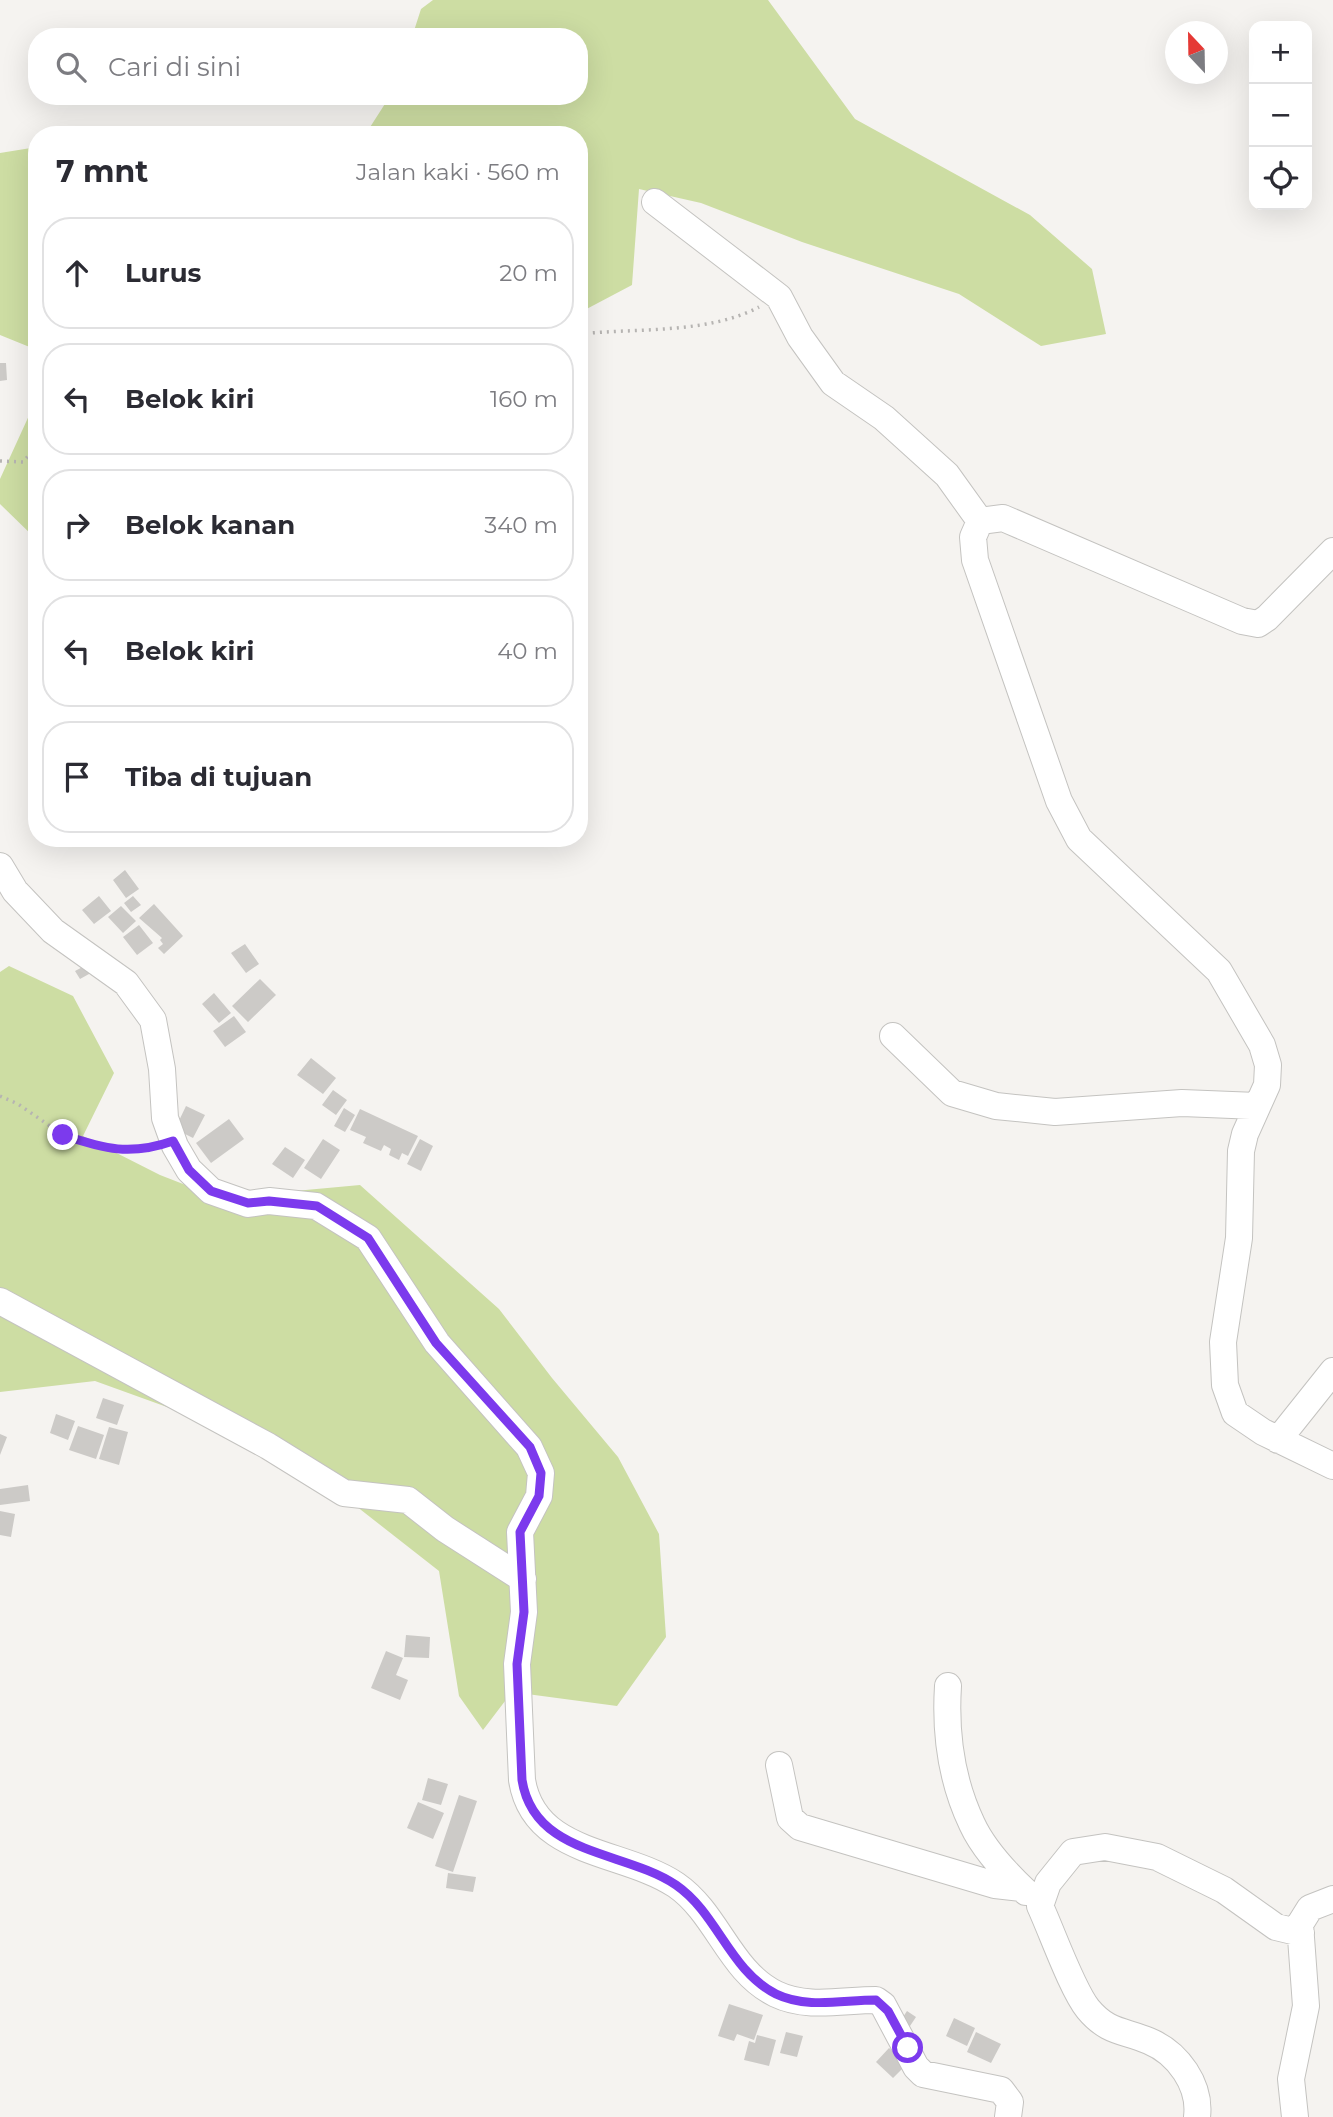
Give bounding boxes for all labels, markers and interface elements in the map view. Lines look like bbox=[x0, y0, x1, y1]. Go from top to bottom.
north arrow bbox=[1165, 21, 1228, 84]
map controls bbox=[1249, 21, 1312, 210]
button: + bbox=[1249, 21, 1312, 84]
search box bbox=[28, 28, 588, 105]
icon: search bbox=[52, 48, 90, 86]
text: Cari di sini bbox=[108, 51, 241, 83]
button: − bbox=[1249, 84, 1312, 147]
button: locate bbox=[1249, 147, 1312, 210]
text: 7 mnt bbox=[56, 153, 148, 190]
text: Jalan kaki · 560 m bbox=[356, 158, 560, 186]
icon: ahead bbox=[58, 254, 96, 292]
text: Lurus bbox=[125, 257, 201, 289]
text: 20 m bbox=[499, 259, 558, 287]
icon: left bbox=[58, 380, 96, 418]
text: Belok kiri bbox=[125, 383, 254, 415]
text: 160 m bbox=[490, 385, 558, 413]
icon: right bbox=[58, 506, 96, 544]
text: Belok kanan bbox=[125, 509, 295, 541]
text: 340 m bbox=[484, 511, 558, 539]
icon: left bbox=[58, 632, 96, 670]
text: Belok kiri bbox=[125, 635, 254, 667]
text: 40 m bbox=[497, 637, 558, 665]
icon: arrive bbox=[58, 758, 96, 796]
text: Tiba di tujuan bbox=[125, 761, 312, 793]
route end bbox=[47, 1119, 78, 1150]
route start bbox=[892, 2032, 923, 2063]

